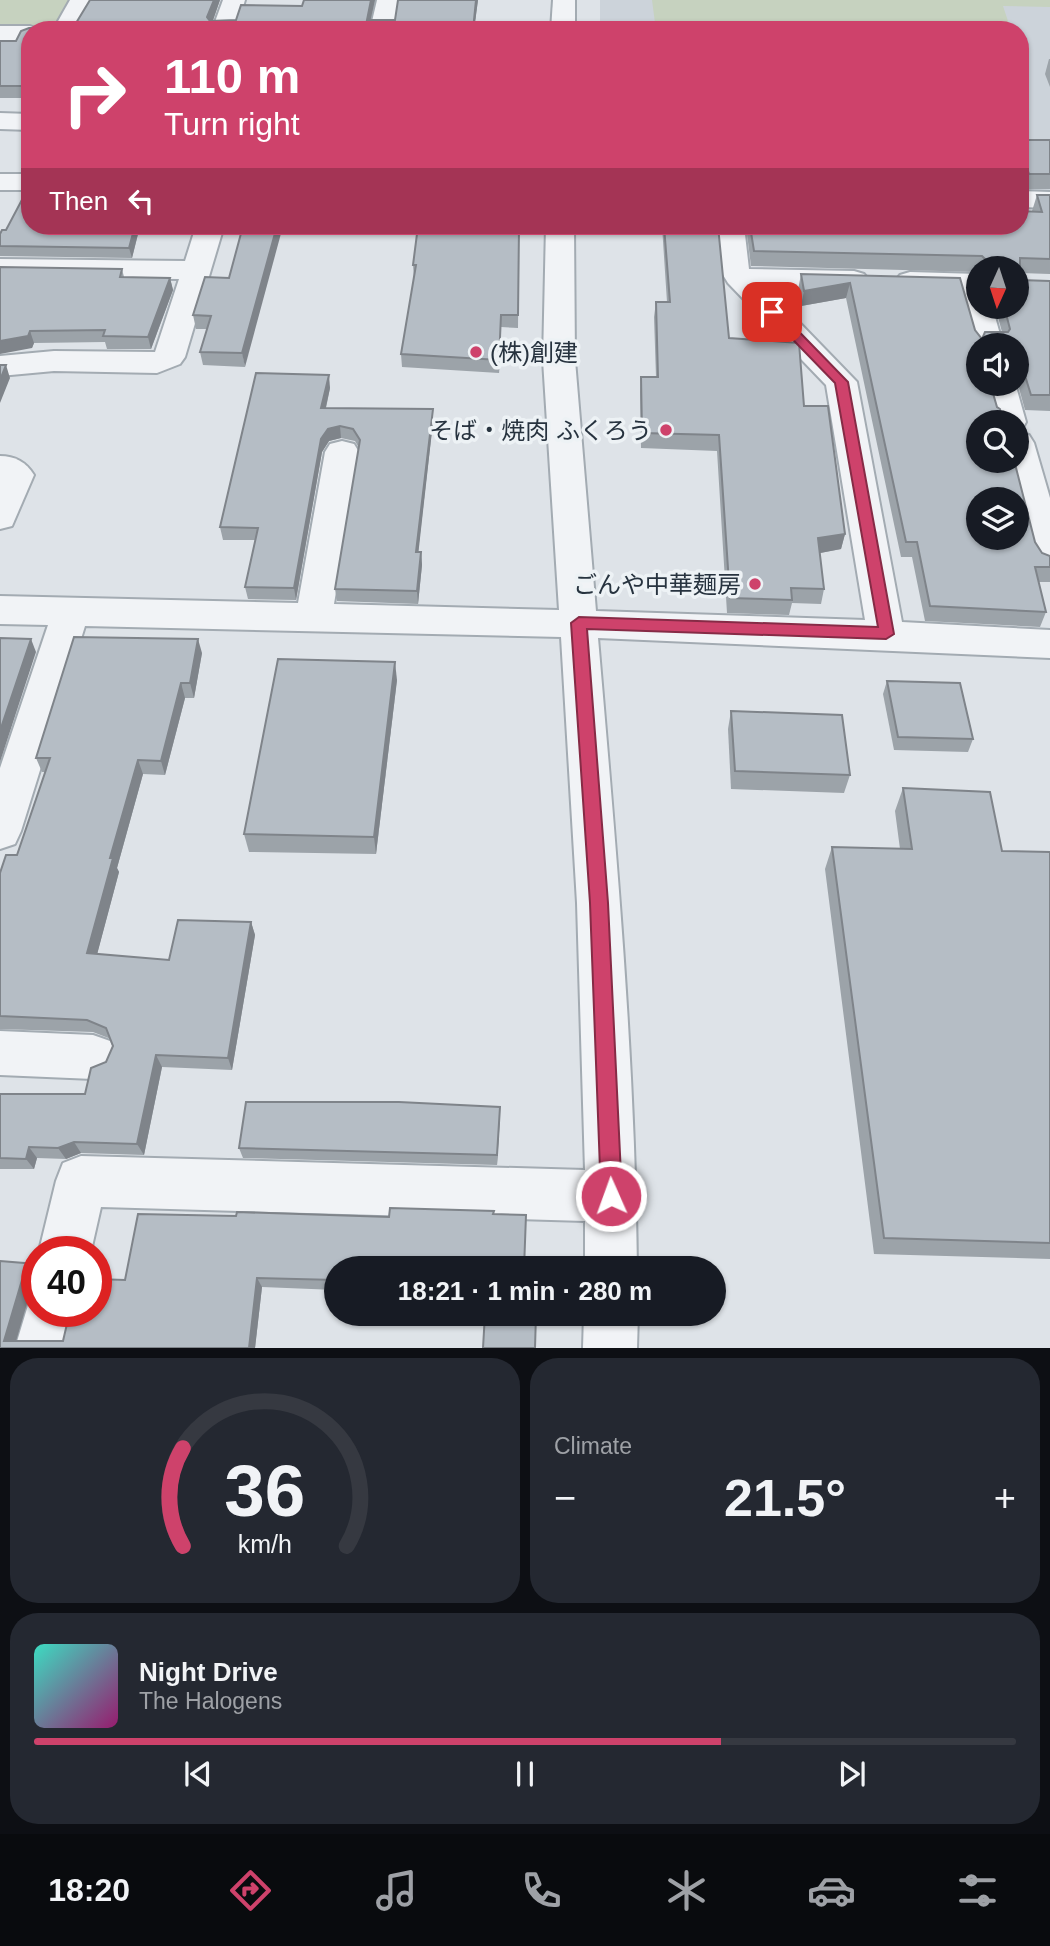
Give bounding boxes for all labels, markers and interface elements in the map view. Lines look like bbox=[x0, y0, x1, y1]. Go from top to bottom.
icon: right bbox=[49, 49, 140, 140]
text: 110 m bbox=[164, 49, 300, 103]
text: Turn right bbox=[164, 106, 300, 142]
icon: left bbox=[122, 182, 160, 220]
text: Then bbox=[49, 186, 108, 216]
north arrow bbox=[966, 256, 1029, 318]
map controls bbox=[966, 256, 1029, 550]
pin bbox=[742, 282, 802, 342]
icon: arrive bbox=[753, 293, 791, 331]
button: sound bbox=[966, 333, 1029, 396]
place label: (株)創建 bbox=[490, 339, 578, 366]
marker: (株)創建 bbox=[468, 344, 484, 360]
button: search bbox=[966, 410, 1029, 473]
place label: そば・焼肉 ふくろう bbox=[429, 417, 652, 444]
marker: そば・焼肉 ふくろう bbox=[658, 422, 674, 438]
button: layers bbox=[966, 487, 1029, 550]
place label: ごんや中華麺房 bbox=[573, 571, 741, 598]
marker: ごんや中華麺房 bbox=[747, 576, 763, 592]
position arrow bbox=[574, 1159, 648, 1233]
speed limit sign: 40 bbox=[21, 1236, 112, 1327]
text: 18:21 · 1 min · 280 m bbox=[398, 1276, 652, 1306]
text: Climate bbox=[554, 1433, 632, 1459]
text: 36 bbox=[225, 1451, 305, 1532]
text: 21.5° bbox=[724, 1469, 846, 1527]
text: − bbox=[554, 1477, 576, 1519]
text: + bbox=[994, 1477, 1016, 1519]
text: km/h bbox=[238, 1530, 292, 1558]
text: Night Drive bbox=[139, 1657, 278, 1687]
text: The Halogens bbox=[139, 1688, 282, 1714]
icon: previous bbox=[179, 1755, 217, 1793]
icon: pause bbox=[506, 1755, 544, 1793]
icon: next bbox=[833, 1755, 871, 1793]
icon: directions bbox=[226, 1866, 275, 1915]
icon: music bbox=[372, 1866, 421, 1915]
icon: phone bbox=[517, 1866, 566, 1915]
icon: climate bbox=[662, 1866, 711, 1915]
icon: car bbox=[807, 1866, 856, 1915]
icon: filters bbox=[953, 1866, 1002, 1915]
text: 18:20 bbox=[48, 1872, 130, 1908]

